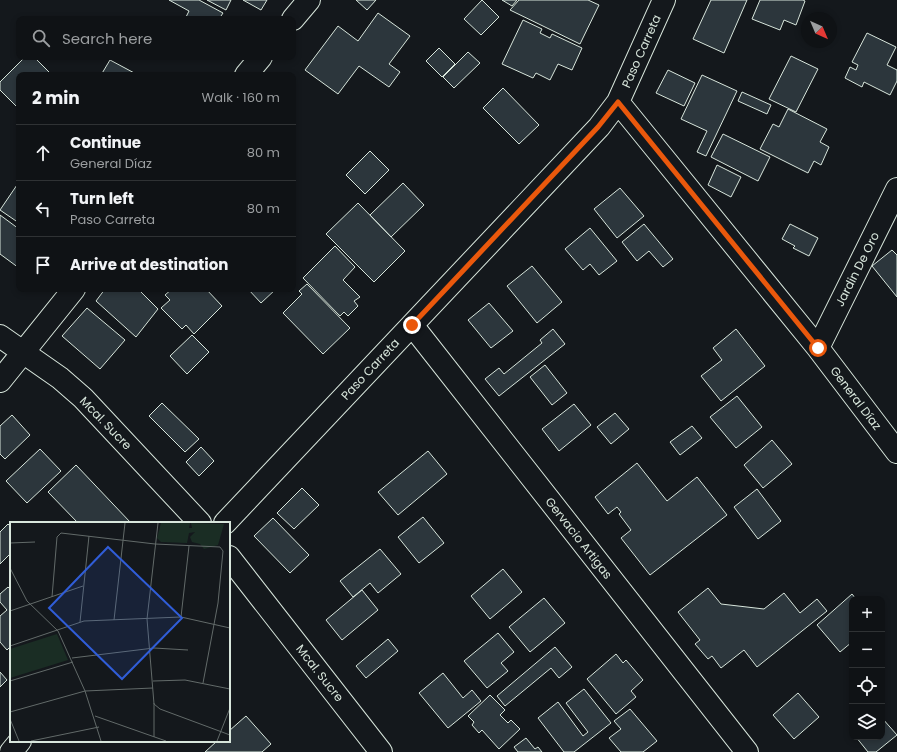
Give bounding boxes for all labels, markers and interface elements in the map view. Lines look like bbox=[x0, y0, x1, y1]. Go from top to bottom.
street label: Paso Carreta bbox=[617, 12, 665, 90]
north arrow bbox=[801, 12, 837, 48]
search box bbox=[16, 16, 296, 60]
icon: search bbox=[30, 27, 52, 49]
text: Search here bbox=[62, 28, 152, 49]
text: 2 min bbox=[32, 86, 80, 110]
text: Walk · 160 m bbox=[201, 88, 280, 107]
text: Continue bbox=[70, 132, 141, 153]
icon: ahead bbox=[32, 142, 54, 164]
text: 80 m bbox=[247, 143, 280, 162]
text: General Díaz bbox=[70, 154, 152, 173]
text: Turn left bbox=[70, 188, 134, 209]
icon: left bbox=[32, 198, 54, 220]
text: 80 m bbox=[247, 199, 280, 218]
text: Paso Carreta bbox=[70, 210, 155, 229]
street label: Jardin De Oro bbox=[831, 229, 883, 309]
icon: arrive bbox=[32, 254, 54, 276]
text: Arrive at destination bbox=[70, 254, 228, 275]
route end bbox=[403, 316, 421, 334]
street label: Paso Carreta bbox=[337, 335, 403, 403]
route start bbox=[809, 339, 827, 357]
street label: General Díaz bbox=[826, 363, 886, 433]
street label: Mcal. Sucre bbox=[76, 393, 136, 453]
street label: Gervacio Artigas bbox=[542, 494, 616, 582]
inset map bbox=[10, 522, 230, 742]
map controls bbox=[849, 596, 885, 740]
button: + bbox=[849, 596, 885, 632]
button: − bbox=[849, 632, 885, 668]
street label: Mcal. Sucre bbox=[292, 641, 348, 705]
button: locate bbox=[849, 668, 885, 704]
button: layers bbox=[849, 704, 885, 740]

